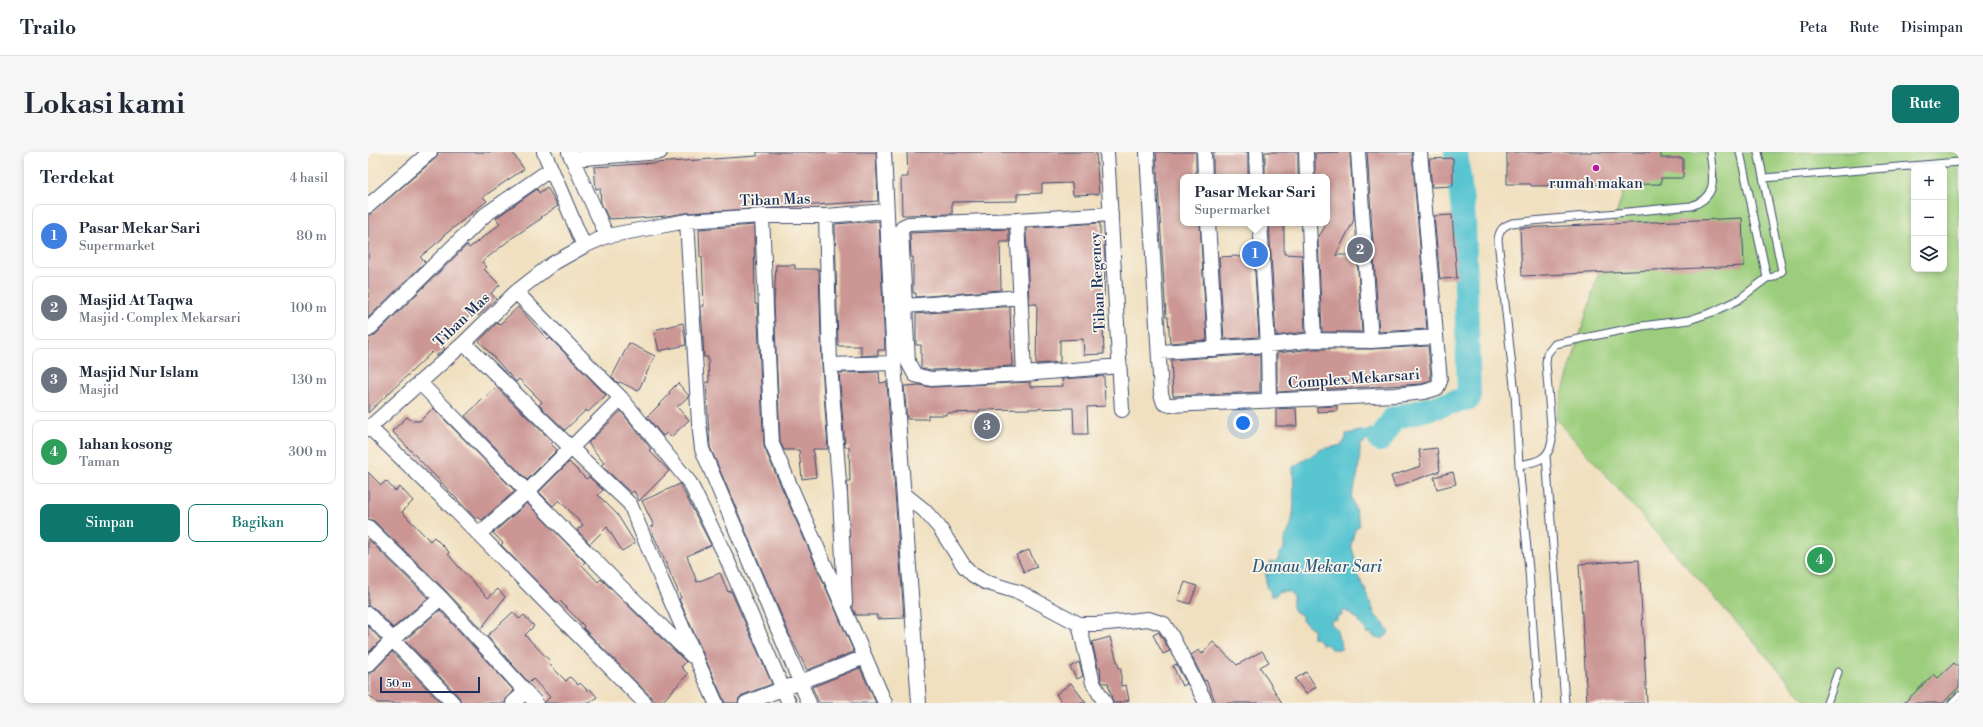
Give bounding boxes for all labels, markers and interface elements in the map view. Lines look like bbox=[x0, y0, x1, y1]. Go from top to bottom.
text: Trailo bbox=[20, 16, 76, 40]
text: Peta bbox=[1799, 19, 1827, 37]
text: Rute bbox=[1849, 19, 1879, 37]
text: Disimpan bbox=[1901, 19, 1963, 37]
button: Rute bbox=[1892, 85, 1959, 123]
text: Lokasi kami bbox=[24, 87, 185, 122]
marker: rumah makan bbox=[1591, 163, 1601, 173]
map controls bbox=[1911, 164, 1947, 272]
button: + bbox=[1911, 164, 1947, 200]
text: Terdekat bbox=[40, 167, 114, 189]
text: 4 hasil bbox=[289, 170, 328, 186]
popup bbox=[1180, 174, 1330, 226]
place label: rumah makan bbox=[1549, 174, 1643, 193]
text: Pasar Mekar Sari bbox=[1194, 183, 1316, 202]
street label: Tiban Mas bbox=[739, 189, 811, 211]
button: − bbox=[1911, 200, 1947, 236]
text: Supermarket bbox=[1194, 202, 1270, 218]
text: Pasar Mekar Sari bbox=[79, 219, 200, 238]
text: 1 bbox=[51, 228, 57, 244]
text: 80 m bbox=[296, 228, 327, 244]
street label: Tiban Regency bbox=[1086, 231, 1110, 333]
pin: 2 bbox=[1347, 235, 1373, 265]
button: layers bbox=[1911, 236, 1947, 272]
text: Supermarket bbox=[79, 238, 155, 254]
pin: 1 bbox=[1242, 239, 1268, 269]
street label: Tiban Mas bbox=[430, 289, 494, 351]
text: Masjid At Taqwa bbox=[79, 291, 193, 310]
text: 2 bbox=[50, 300, 58, 316]
text: 100 m bbox=[291, 300, 327, 316]
text: Masjid · Complex Mekarsari bbox=[79, 310, 241, 326]
text: Masjid Nur Islam bbox=[79, 363, 199, 382]
street label: Complex Mekarsari bbox=[1287, 365, 1421, 393]
text: 3 bbox=[50, 372, 58, 388]
text: 130 m bbox=[292, 372, 327, 388]
text: Masjid bbox=[79, 382, 119, 398]
pin: 3 bbox=[974, 411, 1000, 441]
your location bbox=[1233, 413, 1253, 433]
text: lahan kosong bbox=[79, 435, 172, 454]
text: 4 bbox=[50, 444, 58, 460]
text: 300 m bbox=[289, 444, 327, 460]
text: Taman bbox=[79, 454, 120, 470]
button: Simpan bbox=[40, 504, 180, 542]
button: Bagikan bbox=[188, 504, 328, 542]
pin: 4 bbox=[1807, 545, 1833, 575]
water label: Danau Mekar Sari bbox=[1251, 557, 1382, 577]
scale bar bbox=[380, 675, 480, 694]
text: 50 m bbox=[386, 677, 411, 691]

